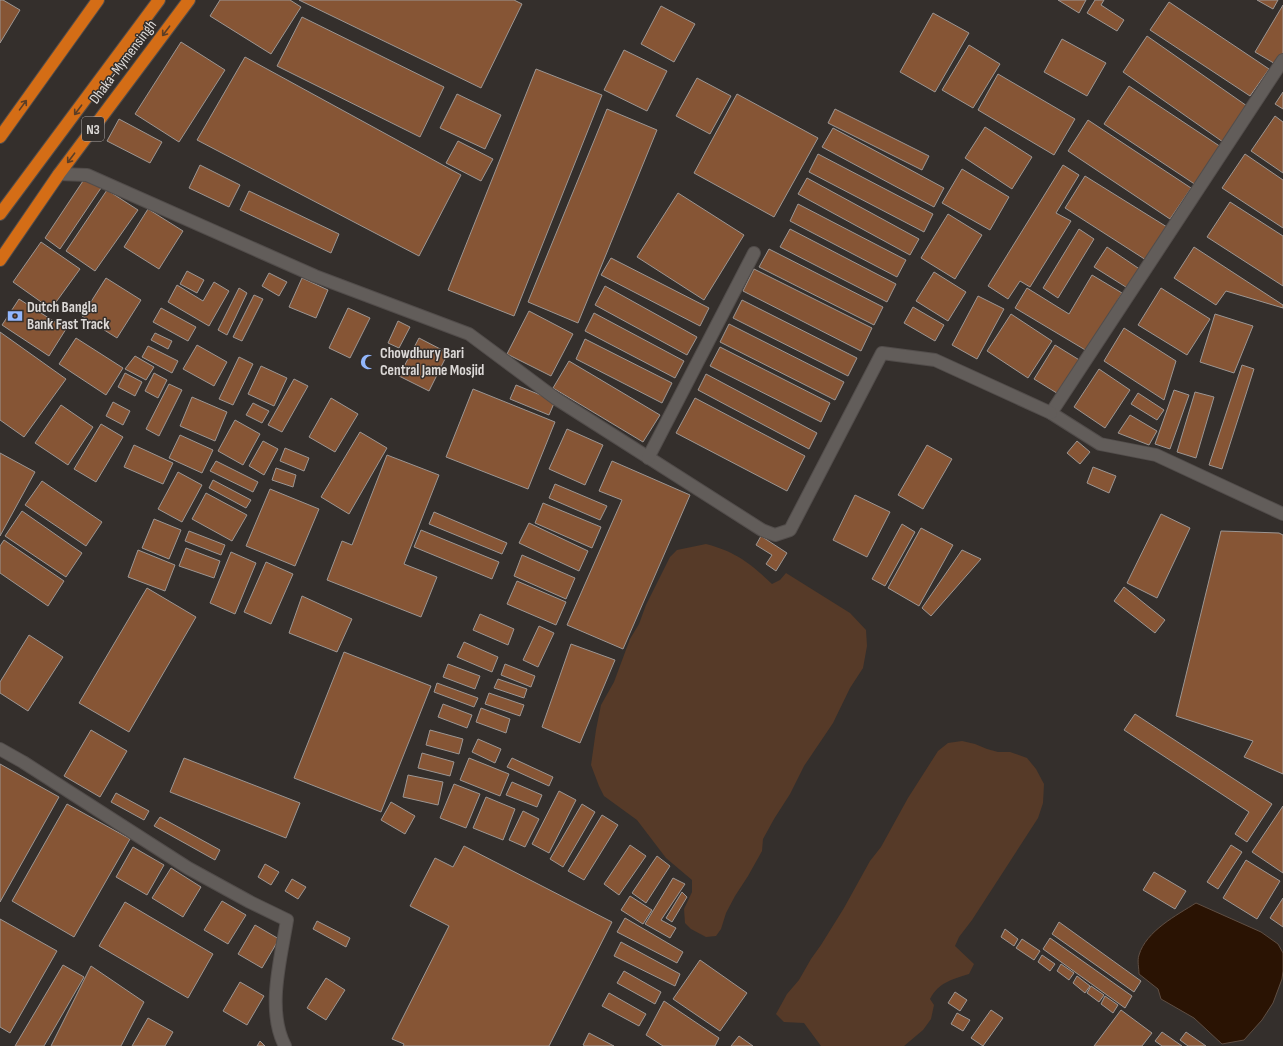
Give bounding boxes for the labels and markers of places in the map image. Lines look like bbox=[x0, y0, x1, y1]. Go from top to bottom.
place label: Dutch Bangla Bank Fast Track bbox=[27, 298, 110, 334]
bank icon: Dutch Bangla Bank Fast Track bbox=[6, 307, 24, 325]
place label: Chowdhury Bari Central Jame Mosjid bbox=[380, 344, 484, 380]
mosque icon: Chowdhury Bari Central Jame Mosjid bbox=[359, 353, 377, 371]

